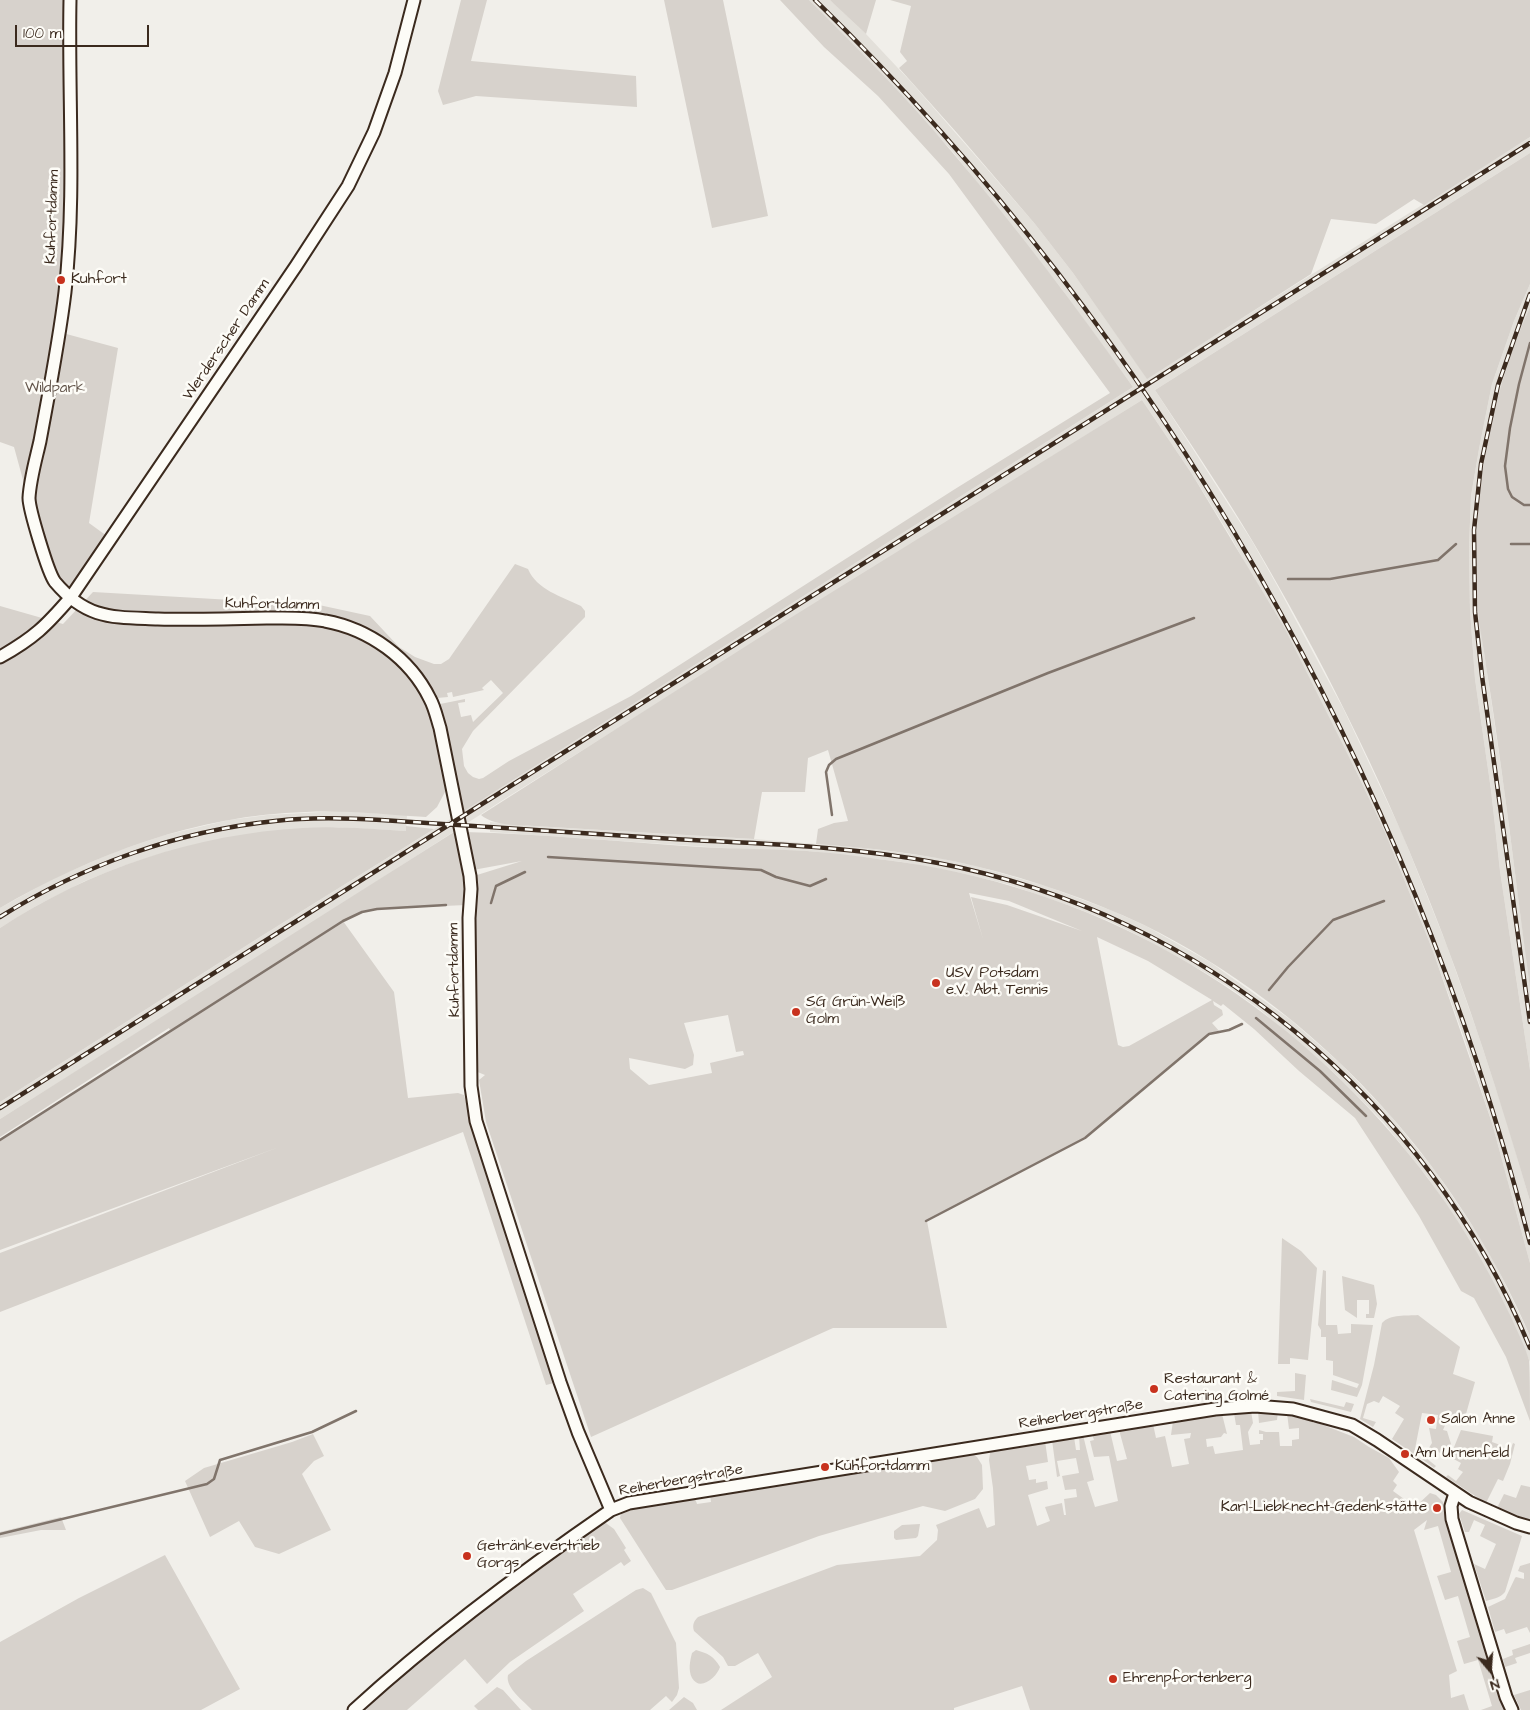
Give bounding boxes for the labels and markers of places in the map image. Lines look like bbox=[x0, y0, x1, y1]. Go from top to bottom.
place label: Kuhfort bbox=[71, 271, 127, 289]
marker: Kuhfort bbox=[55, 274, 67, 286]
place label: USV Potsdam e.V. Abt. Tennis bbox=[946, 965, 1048, 1000]
marker: USV Potsdam e.V. Abt. Tennis bbox=[930, 977, 942, 989]
place label: SG Grün-Weiß Golm bbox=[806, 994, 906, 1029]
marker: SG Grün-Weiß Golm bbox=[790, 1006, 802, 1018]
place label: Restaurant & Catering Golmé bbox=[1164, 1371, 1269, 1406]
marker: Restaurant & Catering Golmé bbox=[1148, 1383, 1160, 1395]
place label: Salon Anne bbox=[1441, 1411, 1515, 1429]
marker: Salon Anne bbox=[1425, 1414, 1437, 1426]
place label: Am Urnenfeld bbox=[1415, 1445, 1509, 1463]
marker: Am Urnenfeld bbox=[1399, 1448, 1411, 1460]
place label: Kuhfortdamm bbox=[835, 1458, 929, 1476]
marker: Kuhfortdamm bbox=[819, 1461, 831, 1473]
place label: Karl-Liebknecht-Gedenkstätte bbox=[1221, 1499, 1427, 1517]
marker: Karl-Liebknecht-Gedenkstätte bbox=[1431, 1502, 1443, 1514]
place label: Getränkevertrieb Gorgs bbox=[477, 1538, 600, 1573]
marker: Getränkevertrieb Gorgs bbox=[461, 1550, 473, 1562]
place label: Ehrenpfortenberg bbox=[1123, 1670, 1251, 1688]
marker: Ehrenpfortenberg bbox=[1107, 1673, 1119, 1685]

